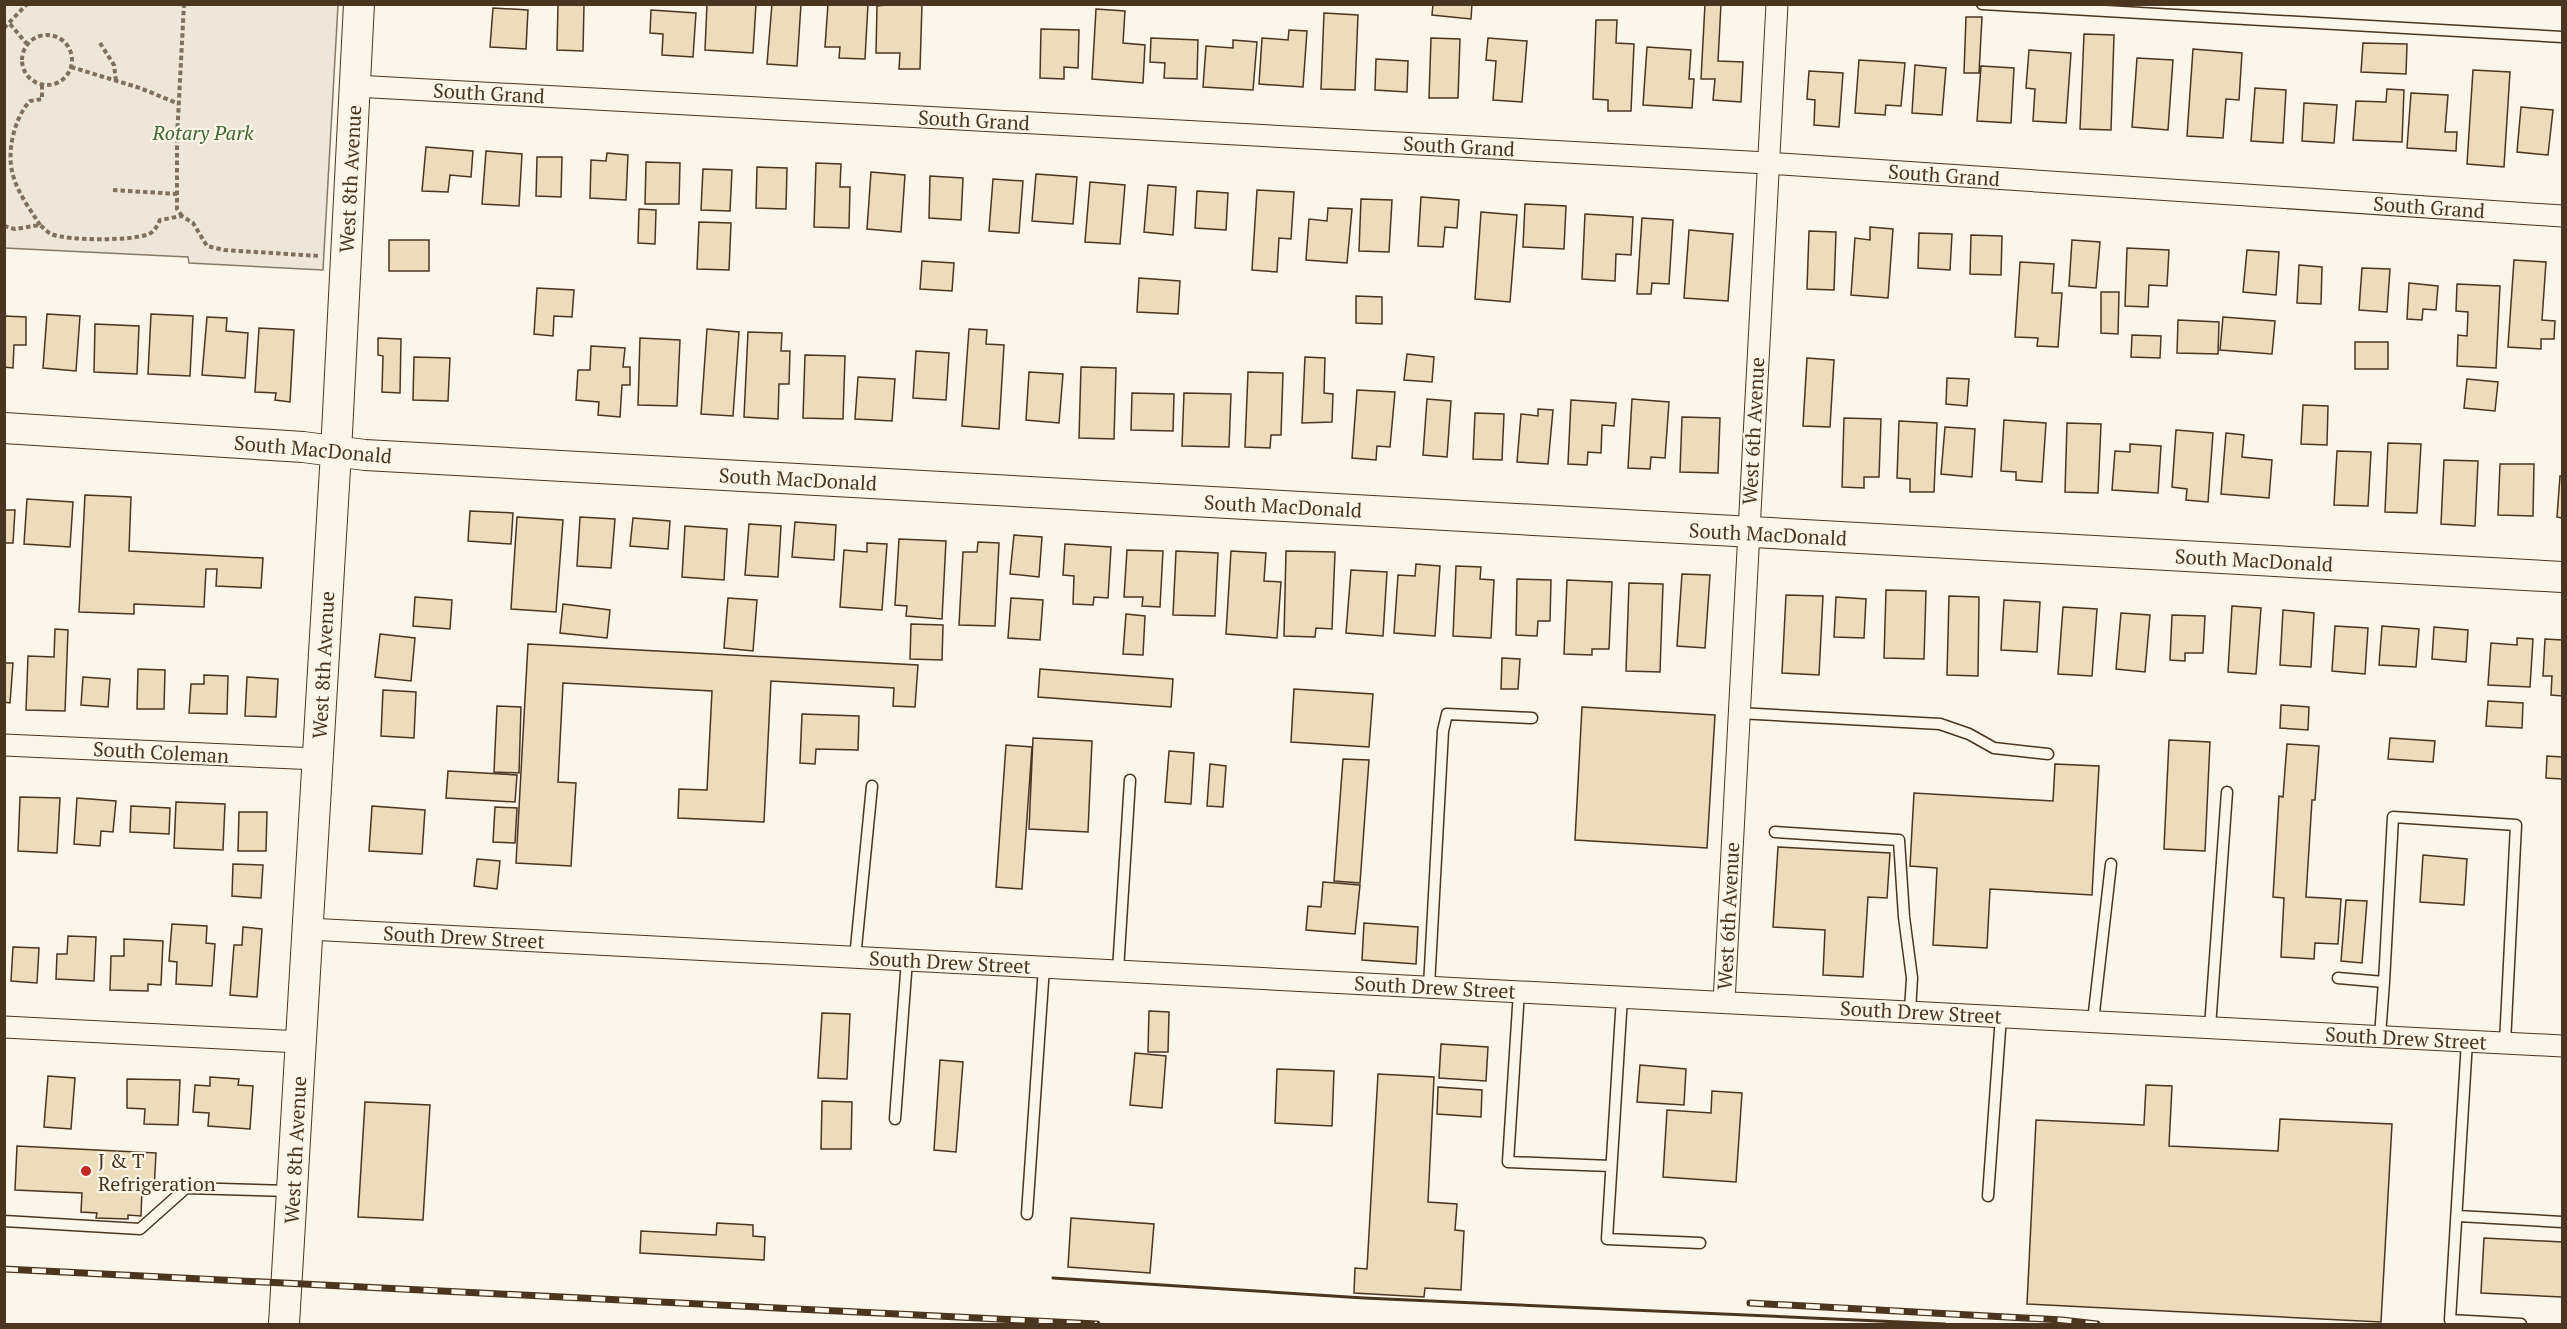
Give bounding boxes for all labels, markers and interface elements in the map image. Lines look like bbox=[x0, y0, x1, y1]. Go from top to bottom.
street label: South Grand bbox=[432, 77, 546, 109]
street label: West 8th Avenue bbox=[333, 104, 367, 254]
street label: South Grand bbox=[917, 104, 1031, 136]
park label: Rotary Park bbox=[151, 119, 254, 146]
street label: South Grand bbox=[1402, 130, 1516, 162]
street label: South Grand bbox=[1887, 158, 2001, 192]
street label: South Grand bbox=[2372, 190, 2486, 224]
street label: West 6th Avenue bbox=[1736, 356, 1770, 506]
street label: South MacDonald bbox=[233, 429, 393, 469]
street label: South MacDonald bbox=[718, 461, 878, 497]
street label: South MacDonald bbox=[1203, 488, 1363, 524]
street label: South MacDonald bbox=[1688, 516, 1848, 552]
street label: South MacDonald bbox=[2174, 542, 2334, 578]
street label: West 8th Avenue bbox=[306, 590, 340, 740]
street label: South Coleman bbox=[92, 735, 230, 769]
street label: West 6th Avenue bbox=[1711, 841, 1745, 991]
street label: South Drew Street bbox=[382, 919, 546, 955]
street label: South Drew Street bbox=[868, 944, 1032, 980]
street label: South Drew Street bbox=[1353, 969, 1517, 1005]
street label: South Drew Street bbox=[1839, 994, 2003, 1030]
street label: South Drew Street bbox=[2324, 1020, 2488, 1056]
street label: West 8th Avenue bbox=[278, 1075, 312, 1225]
place label: J & T Refrigeration bbox=[98, 1147, 216, 1197]
marker: J & T Refrigeration bbox=[79, 1164, 93, 1178]

